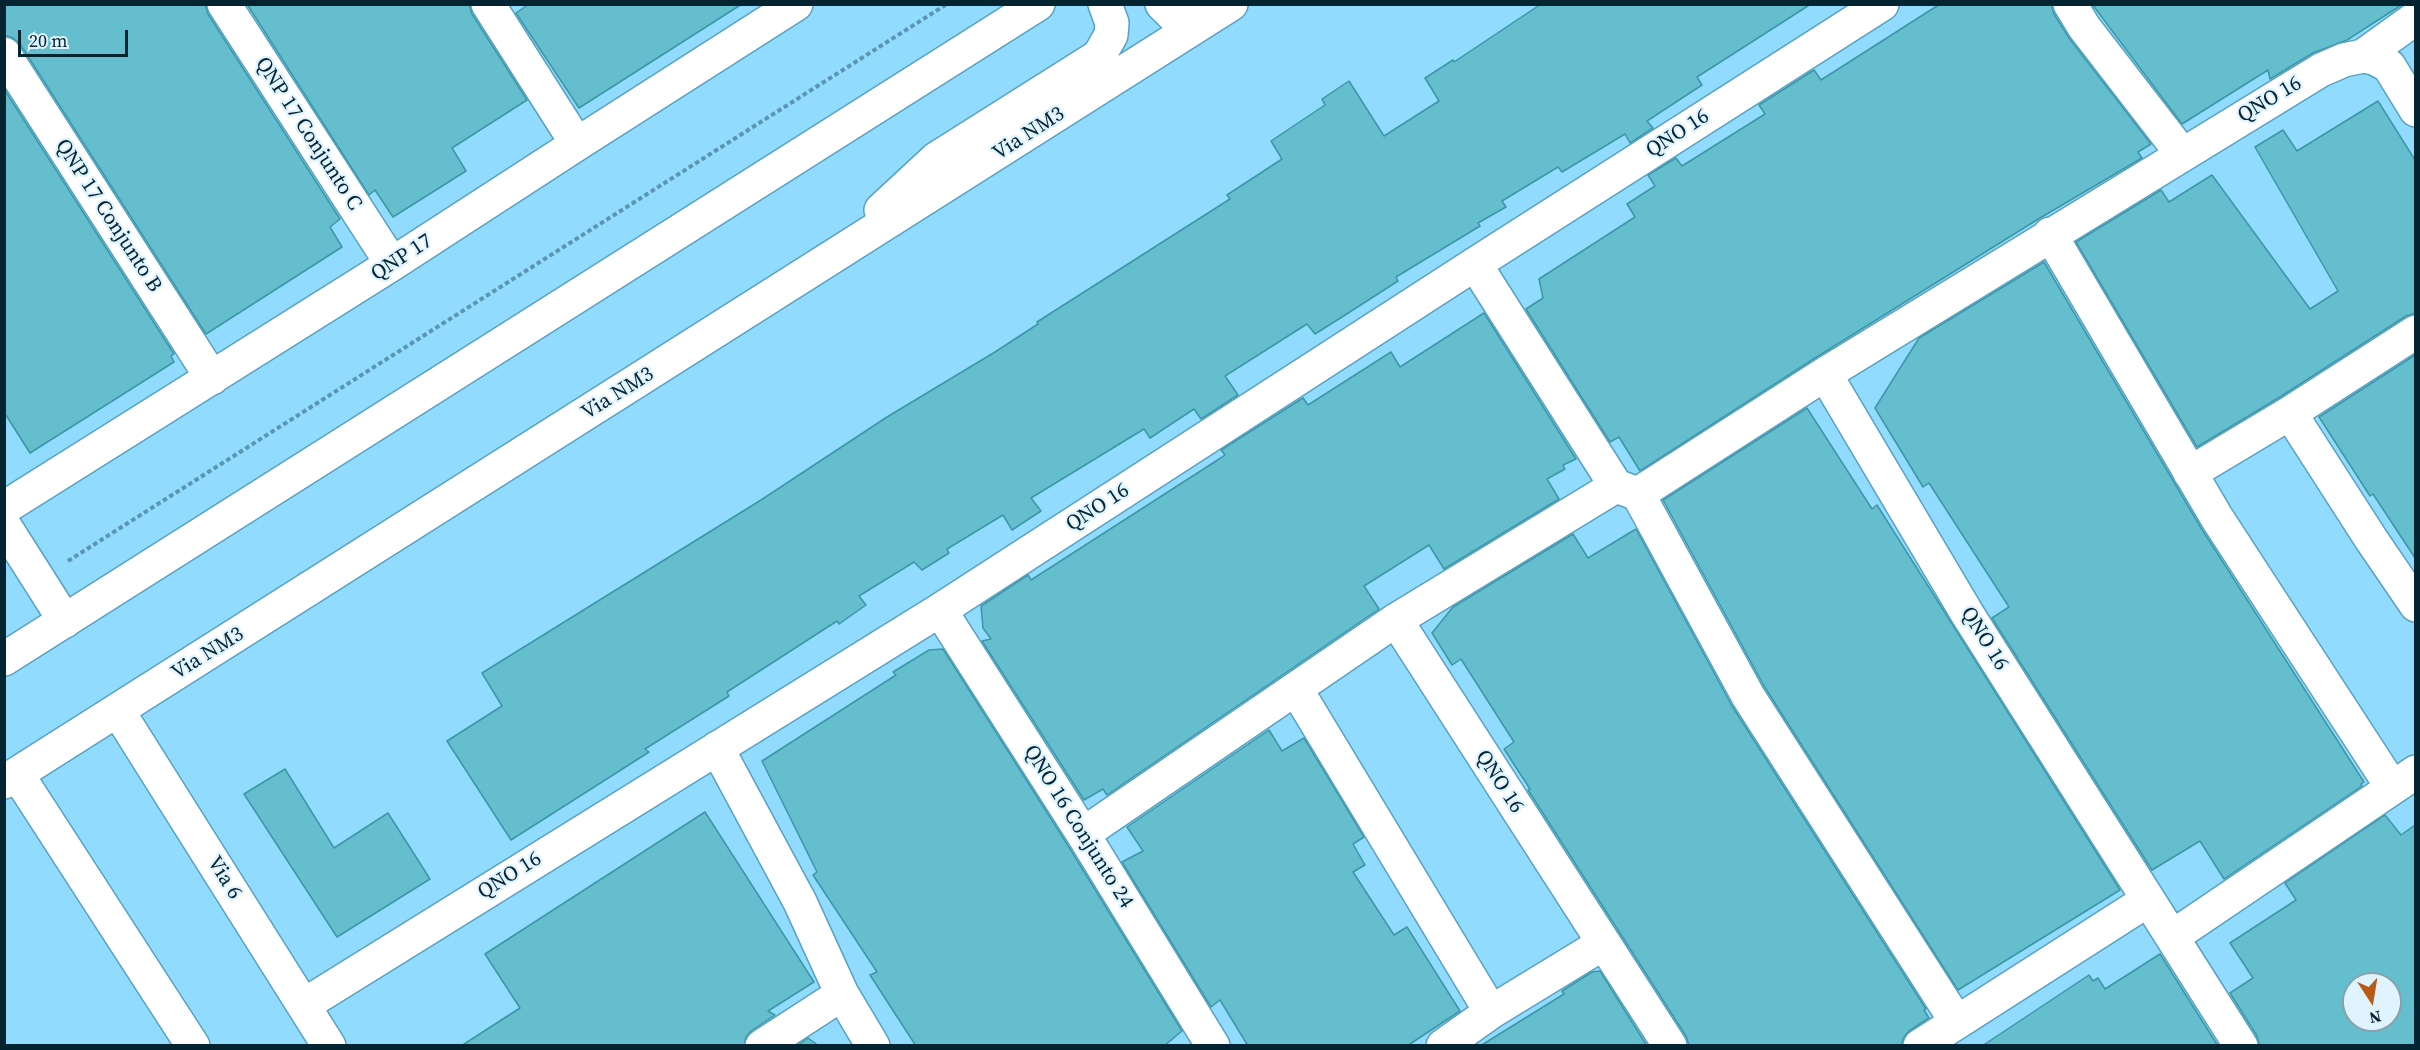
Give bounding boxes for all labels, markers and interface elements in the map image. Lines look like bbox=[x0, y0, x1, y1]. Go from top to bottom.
scale bar bbox=[21, 18, 130, 56]
text: 20 m bbox=[29, 28, 67, 53]
street label: QNP 17 Conjunto C bbox=[249, 53, 367, 215]
street label: QNO 16 bbox=[2233, 71, 2307, 129]
street label: Via NM3 bbox=[988, 102, 1070, 166]
street label: QNO 16 bbox=[1642, 104, 1714, 164]
street label: QNP 17 Conjunto B bbox=[49, 135, 167, 297]
street label: QNP 17 bbox=[367, 229, 437, 287]
street label: Via NM3 bbox=[577, 362, 659, 426]
street label: QNO 16 bbox=[1062, 478, 1134, 538]
street label: QNO 16 bbox=[1955, 603, 2013, 675]
street label: Via NM3 bbox=[167, 622, 249, 686]
street label: QNO 16 Conjunto 24 bbox=[1018, 741, 1138, 913]
street label: QNO 16 bbox=[1469, 746, 1529, 818]
street label: QNO 16 bbox=[474, 847, 546, 905]
street label: Via 6 bbox=[201, 852, 247, 904]
north arrow bbox=[2342, 972, 2402, 1032]
text: N bbox=[2367, 1006, 2383, 1030]

